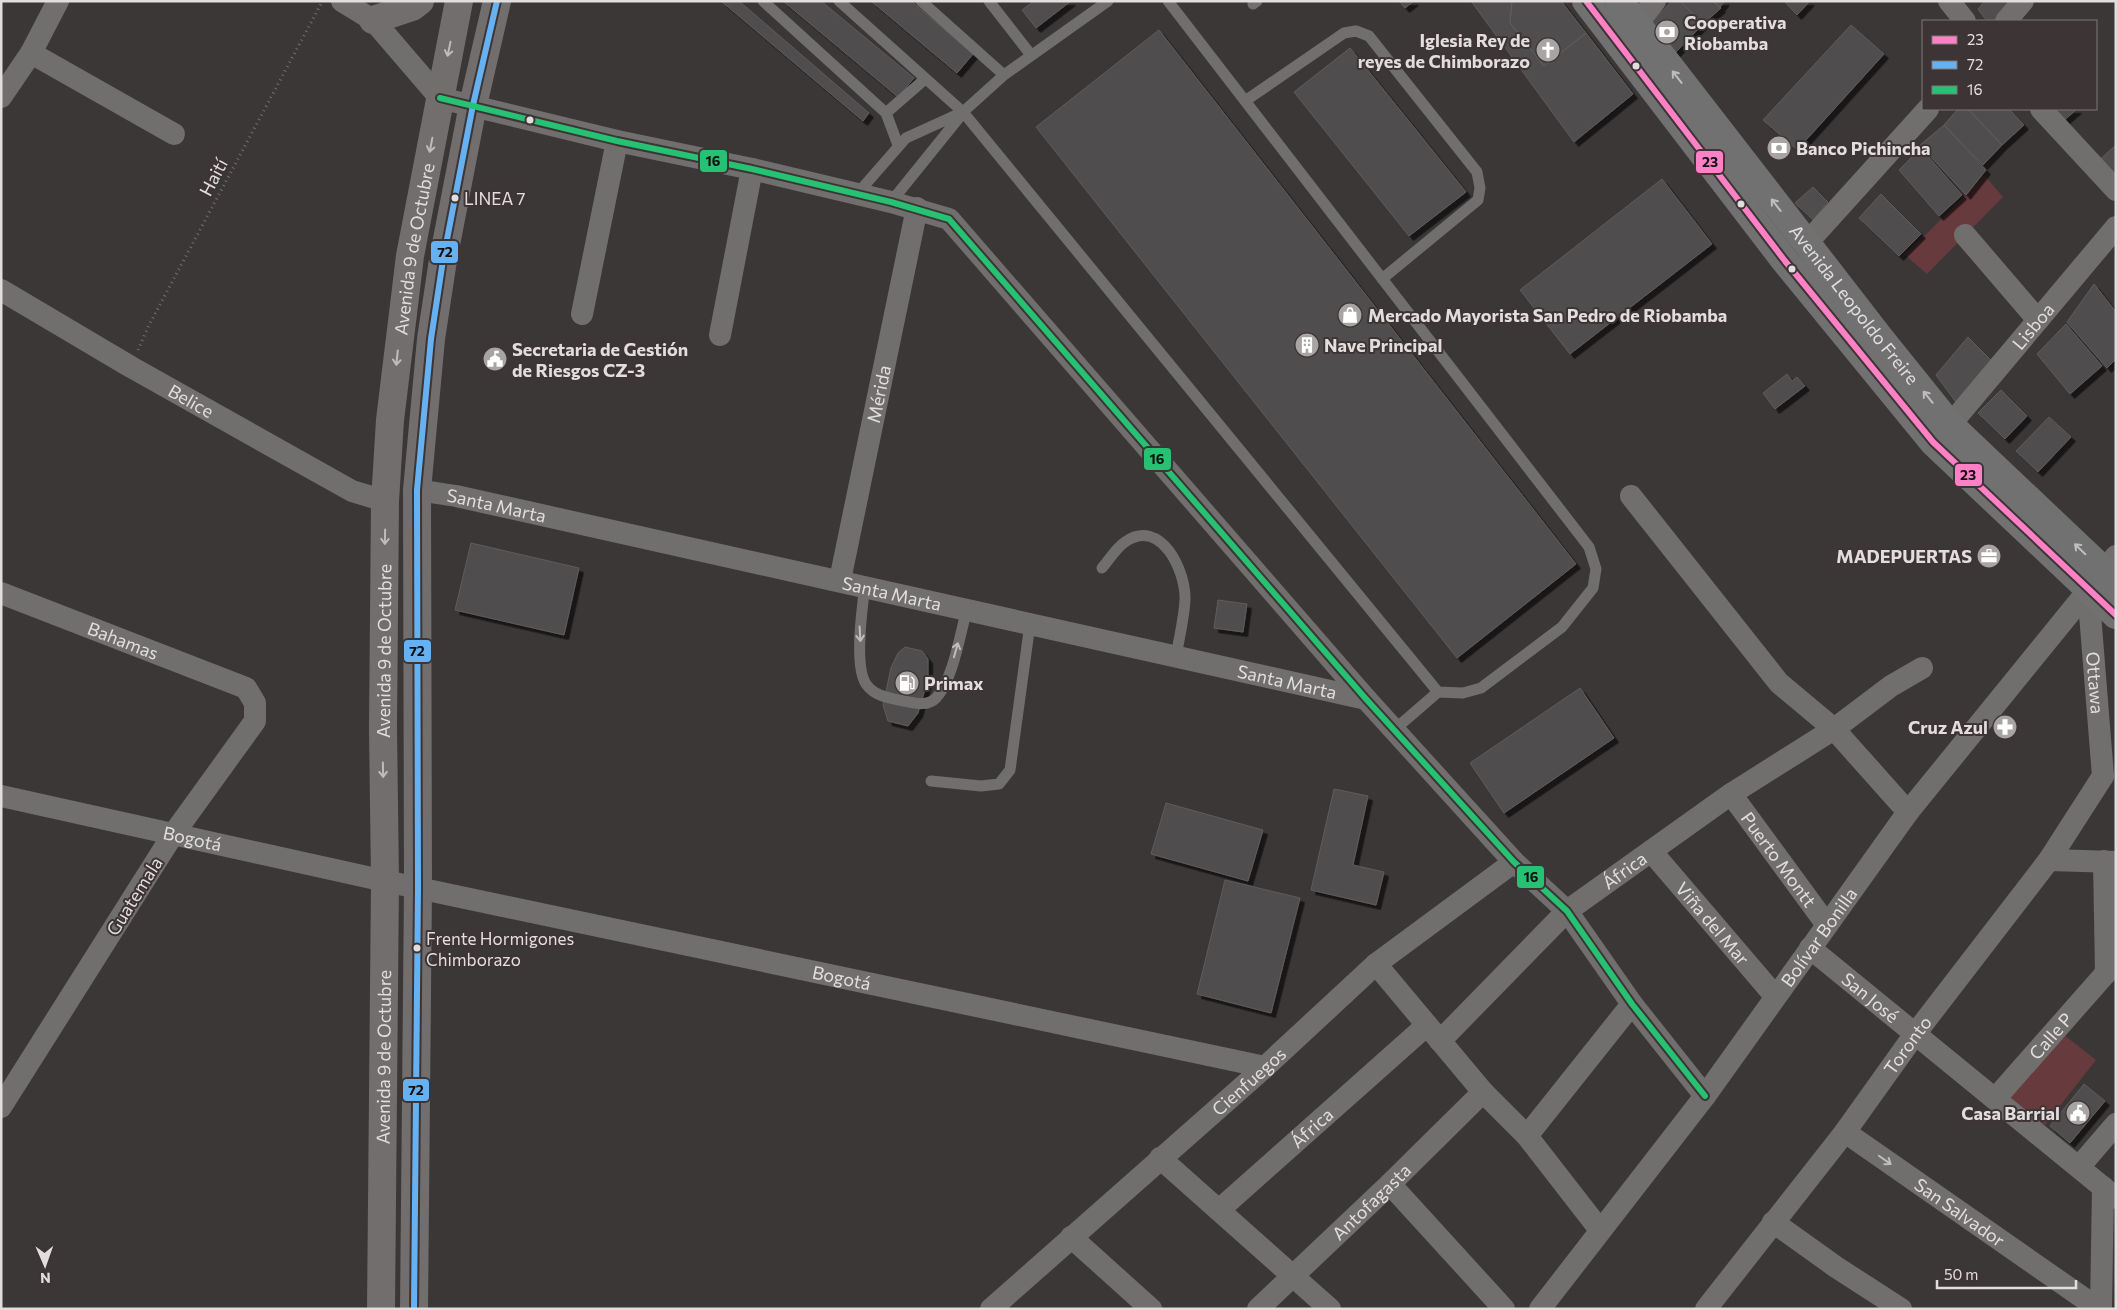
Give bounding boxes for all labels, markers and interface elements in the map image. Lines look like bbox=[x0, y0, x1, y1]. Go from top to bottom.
place label: Cooperativa Riobamba bbox=[1684, 11, 1786, 54]
bank icon: Cooperativa Riobamba bbox=[1654, 19, 1680, 45]
legend bbox=[1922, 20, 2097, 110]
place label: Iglesia Rey de reyes de Chimborazo bbox=[1358, 29, 1530, 72]
text: 23 bbox=[1967, 30, 1984, 48]
church icon: Iglesia Rey de reyes de Chimborazo bbox=[1535, 37, 1561, 63]
one-way arrow bbox=[444, 41, 454, 57]
text: 72 bbox=[1967, 55, 1983, 73]
unlabelled marker bbox=[1631, 61, 1641, 71]
one-way arrow bbox=[1672, 70, 1682, 84]
text: 16 bbox=[1967, 80, 1983, 98]
unlabelled marker bbox=[525, 115, 535, 125]
bank icon: Banco Pichincha bbox=[1766, 135, 1792, 161]
one-way arrow bbox=[425, 137, 435, 153]
place label: Banco Pichincha bbox=[1796, 137, 1931, 159]
line badge: 16 bbox=[699, 149, 728, 173]
line badge: 23 bbox=[1695, 150, 1724, 174]
text: 16 bbox=[706, 152, 721, 169]
street label: Haití bbox=[194, 153, 233, 200]
text: 23 bbox=[1702, 153, 1718, 170]
street label: Avenida 9 de Octubre bbox=[389, 161, 439, 336]
place label: LINEA 7 bbox=[464, 188, 525, 209]
marker: LINEA 7 bbox=[450, 193, 460, 203]
unlabelled marker bbox=[1736, 199, 1746, 209]
one-way arrow bbox=[1771, 199, 1782, 212]
street label: Avenida Leopoldo Freire bbox=[1785, 220, 1924, 389]
line badge: 72 bbox=[430, 240, 459, 264]
text: 72 bbox=[437, 243, 453, 260]
unlabelled marker bbox=[1787, 264, 1797, 274]
street label: Lisboa bbox=[2007, 298, 2059, 354]
shop icon: Mercado Mayorista San Pedro de Riobamba bbox=[1337, 302, 1363, 328]
place label: Mercado Mayorista San Pedro de Riobamba bbox=[1368, 304, 1727, 326]
building icon: Nave Principal bbox=[1294, 332, 1320, 358]
place label: Nave Principal bbox=[1324, 334, 1442, 356]
place label: Secretaria de Gestión de Riesgos CZ-3 bbox=[512, 338, 688, 381]
public building icon: Secretaria de Gestión de Riesgos CZ-3 bbox=[482, 346, 508, 372]
one-way arrow bbox=[392, 349, 402, 365]
street label: Mérida bbox=[862, 363, 895, 425]
street label: Belice bbox=[164, 379, 218, 422]
one-way arrow bbox=[1922, 391, 1933, 404]
line badge: 16 bbox=[1143, 447, 1172, 471]
text: 16 bbox=[1150, 450, 1165, 467]
line badge: 23 bbox=[1954, 463, 1983, 487]
text: 23 bbox=[1960, 466, 1976, 483]
street label: Santa Marta bbox=[445, 484, 548, 527]
one-way arrow bbox=[380, 528, 390, 545]
office icon: MADEPUERTAS bbox=[1976, 543, 2002, 569]
one-way arrow bbox=[2074, 543, 2086, 555]
place label: MADEPUERTAS bbox=[1836, 545, 1972, 567]
street label: Avenida 9 de Octubre bbox=[372, 564, 395, 738]
street label: Santa Marta bbox=[840, 571, 944, 615]
street label: Bahamas bbox=[85, 617, 162, 664]
one-way arrow bbox=[856, 626, 865, 642]
line badge: 72 bbox=[403, 639, 432, 663]
text: 72 bbox=[409, 642, 425, 659]
one-way arrow bbox=[951, 642, 961, 658]
street label: Ottawa bbox=[2082, 651, 2109, 715]
street label: Santa Marta bbox=[1235, 660, 1339, 703]
fuel station icon: Primax bbox=[894, 670, 920, 696]
place label: Primax bbox=[924, 672, 984, 694]
pharmacy icon: Cruz Azul bbox=[1992, 714, 2018, 740]
place label: Cruz Azul bbox=[1908, 716, 1988, 738]
one-way arrow bbox=[378, 761, 388, 777]
street label: Puerto Montt bbox=[1737, 807, 1821, 911]
street label: Bogotá bbox=[161, 821, 224, 856]
street label: África bbox=[1598, 847, 1651, 893]
street label: Guatemala bbox=[101, 853, 167, 939]
line badge: 16 bbox=[1516, 865, 1545, 889]
text: 16 bbox=[1524, 868, 1539, 885]
street label: Viña del Mar bbox=[1671, 877, 1754, 969]
street label: Bolívar Bonilla bbox=[1776, 883, 1862, 991]
place label: Frente Hormigones Chimborazo bbox=[426, 928, 574, 970]
marker: Frente Hormigones Chimborazo bbox=[412, 943, 422, 953]
street label: Bogotá bbox=[810, 961, 873, 994]
street label: San José bbox=[1837, 968, 1903, 1027]
street label: Avenida 9 de Octubre bbox=[372, 970, 395, 1144]
street label: Calle P bbox=[2024, 1008, 2077, 1064]
street label: Toronto bbox=[1879, 1011, 1936, 1079]
street label: Cienfuegos bbox=[1207, 1042, 1290, 1120]
line badge: 72 bbox=[402, 1078, 430, 1102]
text: 72 bbox=[408, 1081, 424, 1098]
public building icon: Casa Barrial bbox=[2065, 1100, 2091, 1126]
place label: Casa Barrial bbox=[1961, 1102, 2060, 1124]
street label: África bbox=[1286, 1103, 1337, 1152]
one-way arrow bbox=[1878, 1155, 1892, 1165]
street label: Antofagasta bbox=[1327, 1159, 1415, 1244]
street label: San Salvador bbox=[1910, 1173, 2009, 1251]
north arrow bbox=[20, 1240, 70, 1290]
scale bar bbox=[1937, 1258, 2076, 1290]
text: 50 m bbox=[1944, 1265, 1978, 1283]
text: N bbox=[40, 1270, 51, 1287]

